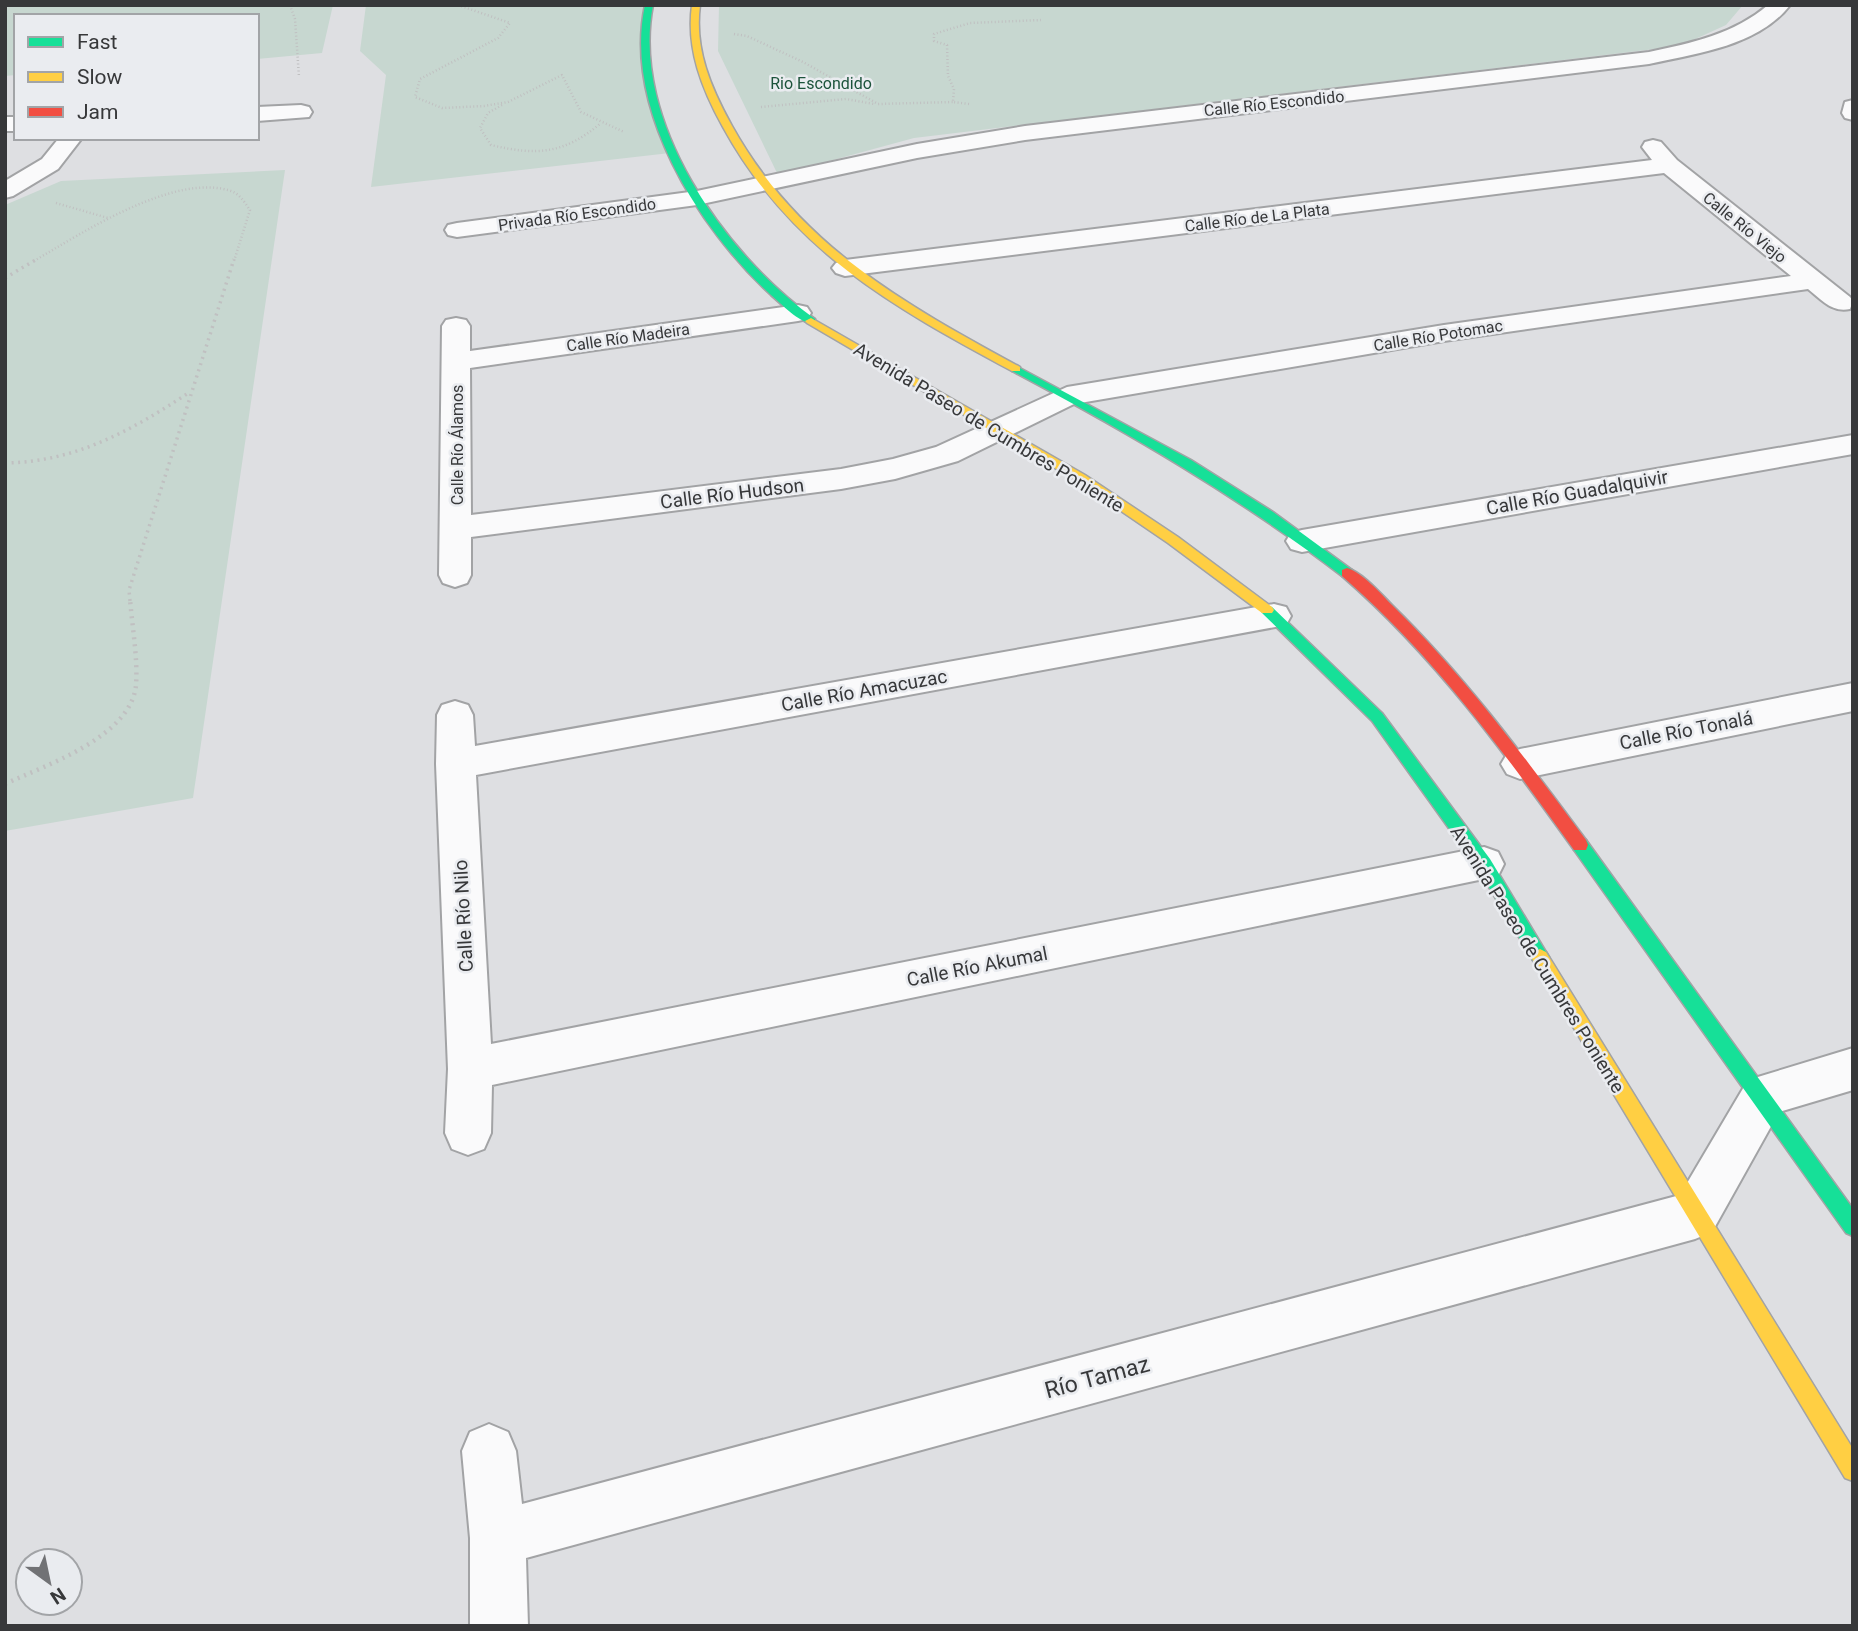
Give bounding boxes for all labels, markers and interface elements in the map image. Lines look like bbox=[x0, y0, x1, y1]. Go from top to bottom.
legend bbox=[14, 14, 259, 140]
text: Fast bbox=[77, 30, 118, 54]
text: Slow bbox=[77, 65, 123, 89]
park label: Rio Escondido bbox=[770, 74, 872, 93]
street label: Calle Río Escondido bbox=[1203, 87, 1345, 120]
text: Jam bbox=[77, 100, 118, 124]
street label: Calle Río Viejo bbox=[1699, 188, 1790, 267]
street label: Privada Río Escondido bbox=[497, 194, 657, 235]
street label: Calle Río de La Plata bbox=[1184, 199, 1331, 236]
street label: Calle Río Potomac bbox=[1372, 316, 1504, 355]
street label: Calle Río Madeira bbox=[565, 319, 691, 356]
street label: Avenida Paseo de Cumbres Poniente bbox=[850, 338, 1128, 517]
street label: Calle Río Álamos bbox=[448, 385, 467, 505]
street label: Calle Río Guadalquivir bbox=[1484, 465, 1670, 520]
street label: Calle Río Hudson bbox=[659, 473, 805, 514]
street label: Calle Río Amacuzac bbox=[779, 665, 949, 716]
street label: Calle Río Tonalá bbox=[1617, 706, 1755, 755]
street label: Avenida Paseo de Cumbres Poniente bbox=[1445, 821, 1630, 1097]
street label: Calle Río Nilo bbox=[449, 859, 478, 973]
street label: Calle Río Akumal bbox=[905, 942, 1049, 991]
street label: Río Tamaz bbox=[1042, 1351, 1152, 1404]
north arrow bbox=[14, 1547, 84, 1617]
text: N bbox=[46, 1583, 70, 1609]

